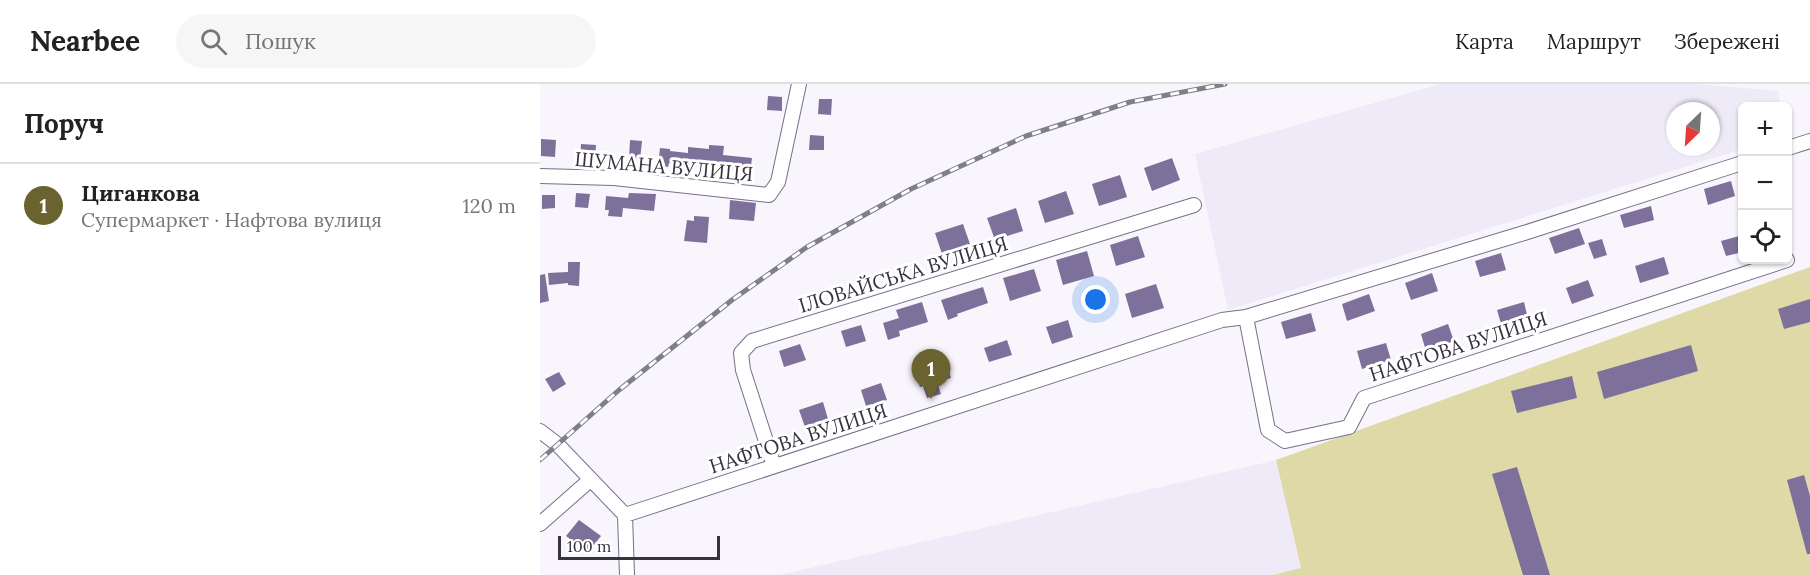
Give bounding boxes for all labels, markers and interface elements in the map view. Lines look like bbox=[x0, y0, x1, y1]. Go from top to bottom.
search box bbox=[176, 14, 596, 68]
text: Nearbee bbox=[30, 23, 140, 59]
icon: search bbox=[197, 25, 230, 58]
text: Пошук bbox=[245, 27, 316, 55]
text: Карта bbox=[1455, 28, 1514, 55]
text: Маршрут bbox=[1547, 28, 1641, 55]
text: Збережені bbox=[1674, 28, 1780, 55]
north arrow bbox=[1666, 102, 1720, 156]
map controls bbox=[1738, 102, 1792, 264]
button: + bbox=[1738, 102, 1792, 156]
text: Поруч bbox=[24, 107, 104, 140]
street label: ШУМАНА ВУЛИЦЯ bbox=[574, 146, 754, 186]
button: − bbox=[1738, 156, 1792, 210]
text: Циганкова bbox=[81, 179, 200, 207]
text: 1 bbox=[39, 193, 48, 218]
text: 120 m bbox=[462, 193, 516, 218]
text: Супермаркет · Нафтова вулиця bbox=[81, 207, 382, 232]
button: locate bbox=[1738, 210, 1792, 264]
street label: ІЛОВАЙСЬКА ВУЛИЦЯ bbox=[795, 230, 1011, 318]
your location bbox=[1081, 285, 1110, 314]
street label: НАФТОВА ВУЛИЦЯ bbox=[1366, 305, 1550, 387]
pin: 1 bbox=[912, 350, 950, 399]
street label: НАФТОВА ВУЛИЦЯ bbox=[706, 397, 890, 479]
scale bar bbox=[558, 533, 720, 560]
text: 100 m bbox=[567, 536, 611, 556]

